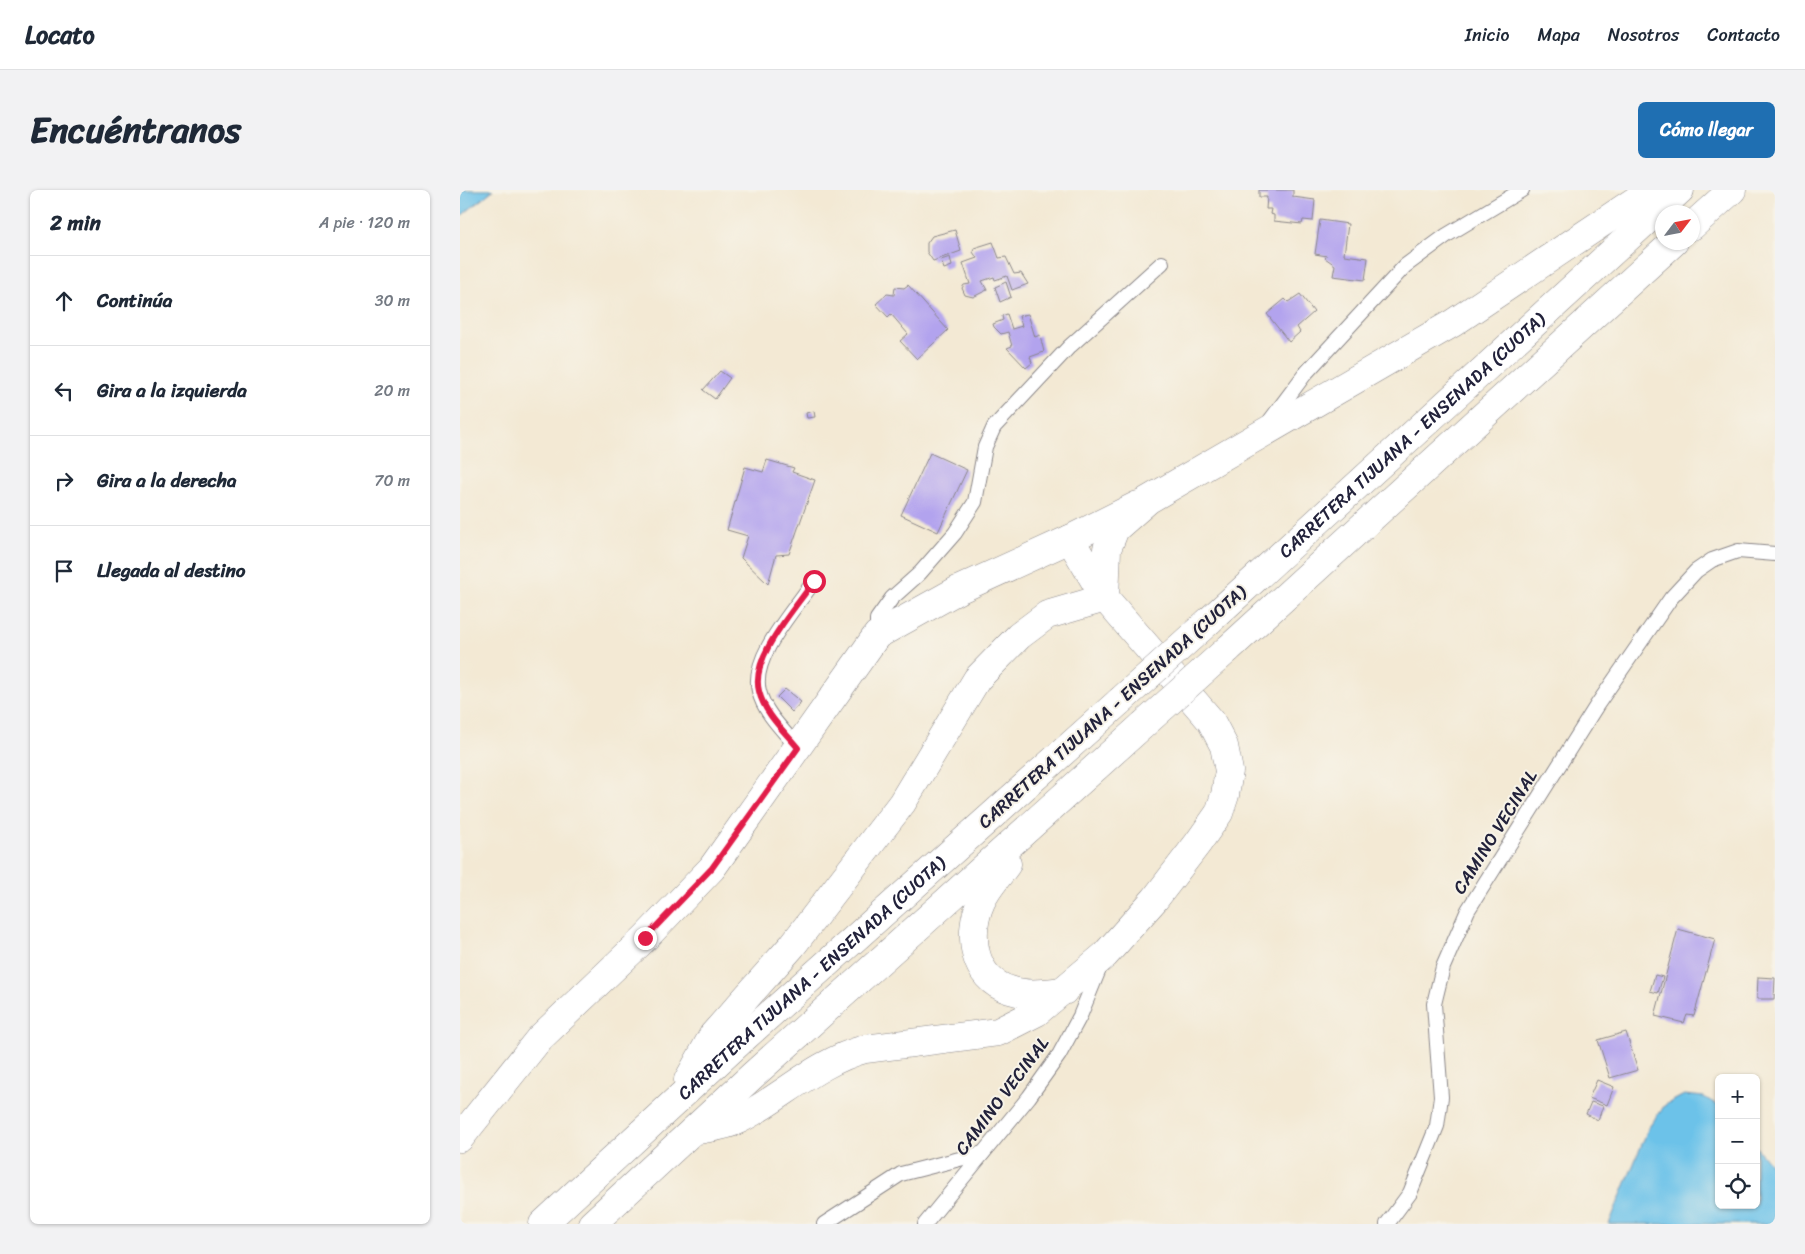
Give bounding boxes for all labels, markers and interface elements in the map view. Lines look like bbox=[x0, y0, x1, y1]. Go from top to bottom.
text: Locato bbox=[25, 14, 95, 56]
text: Inicio bbox=[1465, 19, 1510, 51]
text: Mapa bbox=[1538, 19, 1580, 51]
text: Nosotros bbox=[1608, 19, 1679, 51]
text: Contacto bbox=[1707, 19, 1780, 51]
text: Encuéntranos bbox=[30, 99, 241, 161]
button: Cómo llegar bbox=[1638, 102, 1775, 158]
text: 2 min bbox=[50, 204, 101, 242]
north arrow bbox=[1655, 205, 1700, 250]
text: A pie · 120 m bbox=[319, 208, 410, 237]
text: Continúa bbox=[97, 284, 172, 317]
text: 30 m bbox=[375, 286, 410, 315]
icon: ahead bbox=[50, 287, 78, 315]
street label: CARRETERA TIJUANA - ENSENADA (CUOTA) bbox=[1271, 303, 1554, 566]
text: Gira a la izquierda bbox=[97, 374, 247, 407]
text: 20 m bbox=[374, 376, 410, 405]
icon: left bbox=[50, 377, 78, 405]
text: Gira a la derecha bbox=[97, 464, 236, 497]
text: 70 m bbox=[374, 466, 410, 495]
icon: right bbox=[50, 467, 78, 495]
text: Llegada al destino bbox=[97, 554, 246, 587]
icon: arrive bbox=[50, 557, 78, 585]
route start bbox=[803, 570, 826, 593]
street label: CARRETERA TIJUANA - ENSENADA (CUOTA) bbox=[970, 576, 1255, 837]
street label: CAMINO VECINAL bbox=[1444, 763, 1547, 901]
street label: CARRETERA TIJUANA - ENSENADA (CUOTA) bbox=[670, 847, 954, 1108]
route end bbox=[634, 927, 657, 950]
street label: CAMINO VECINAL bbox=[947, 1029, 1058, 1162]
map controls bbox=[1715, 1074, 1760, 1209]
button: + bbox=[1715, 1074, 1760, 1119]
button: − bbox=[1715, 1119, 1760, 1164]
button: locate bbox=[1715, 1164, 1760, 1209]

